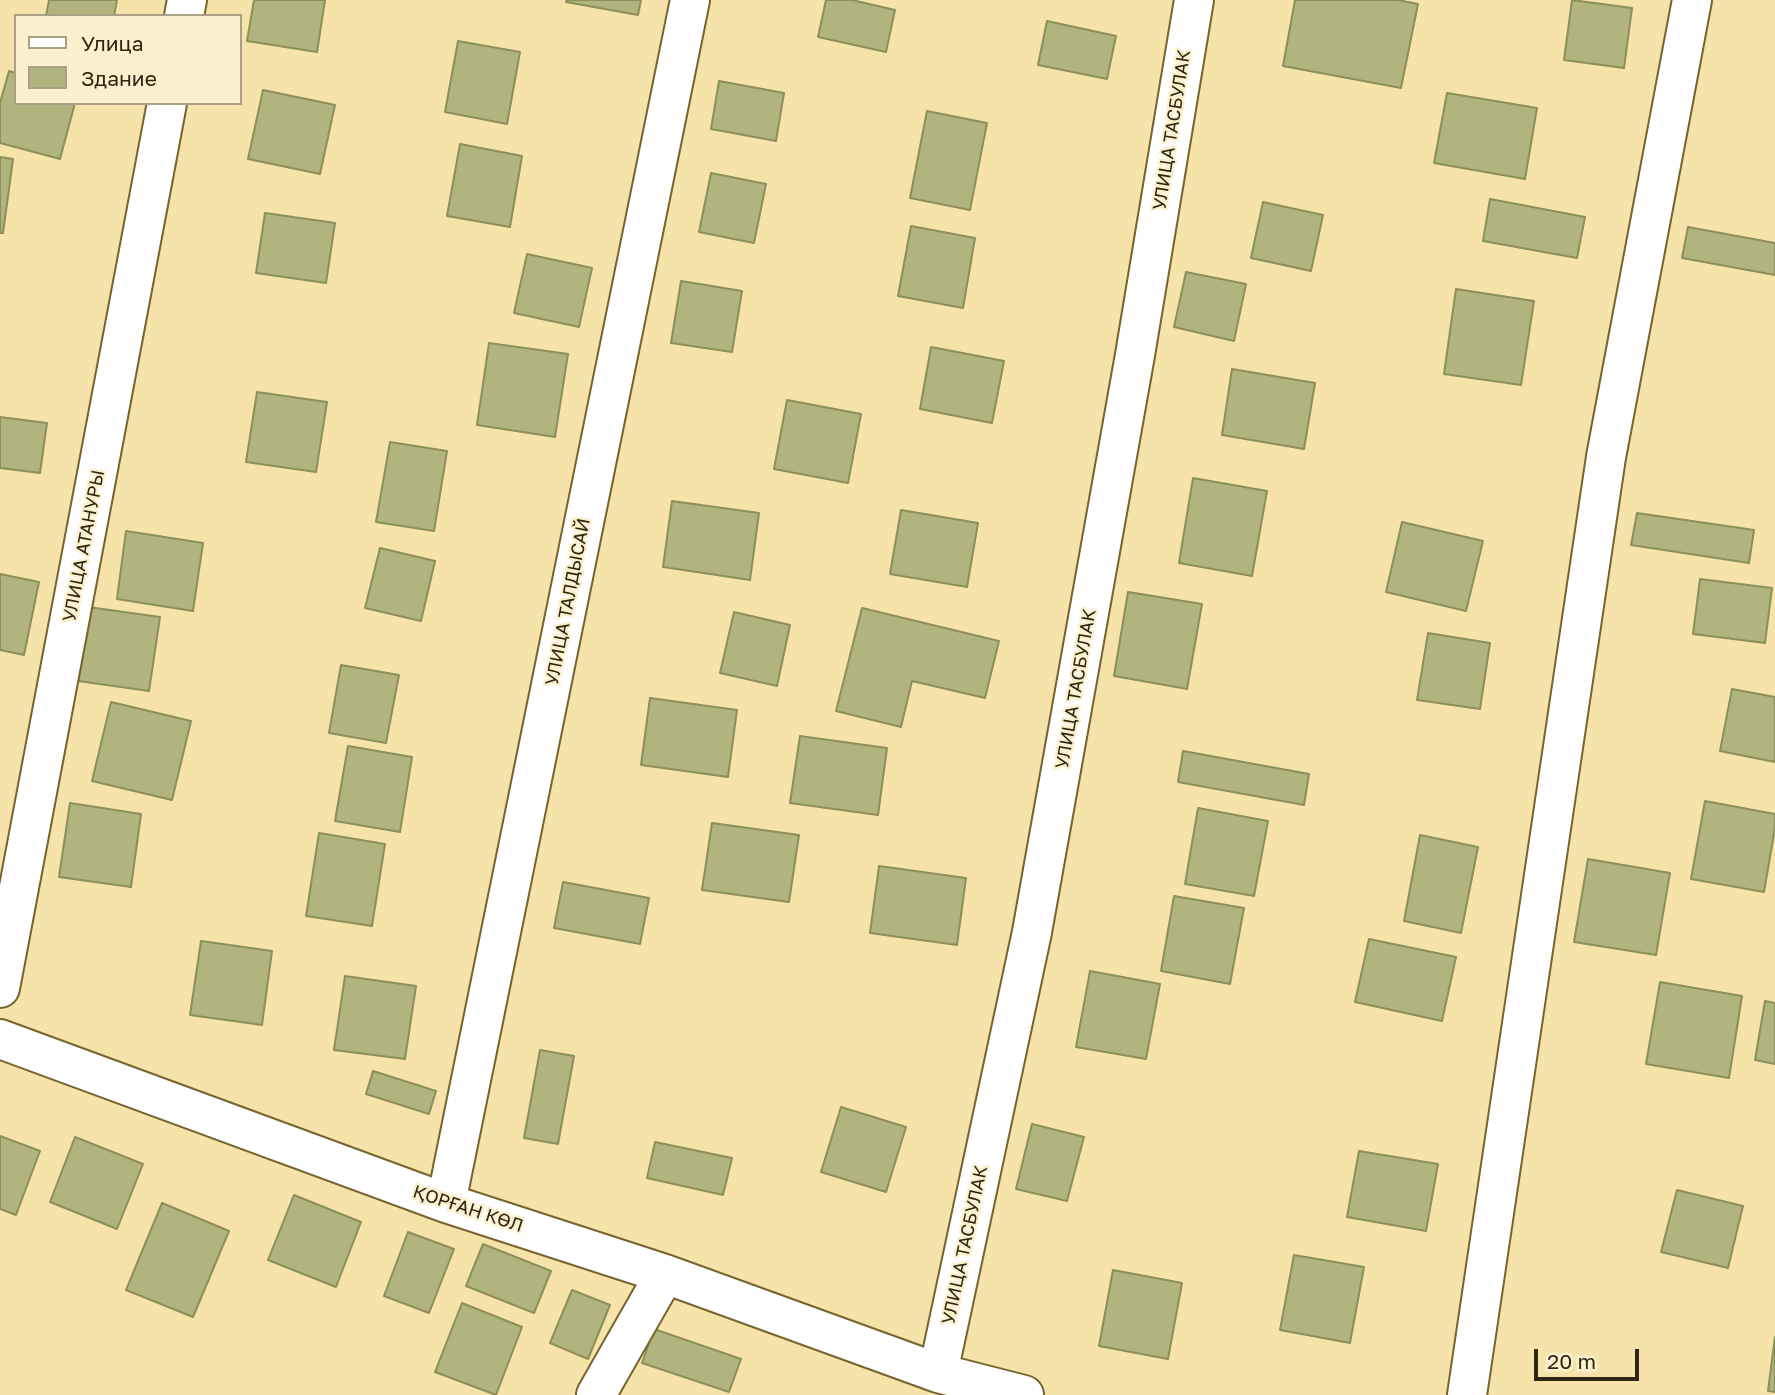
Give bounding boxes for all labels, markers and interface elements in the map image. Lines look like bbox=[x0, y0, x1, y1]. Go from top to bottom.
legend bbox=[14, 14, 242, 105]
text: Улица bbox=[81, 30, 144, 56]
street label: УЛИЦА ТАСБУЛАК bbox=[1149, 48, 1195, 212]
text: Здание bbox=[81, 65, 157, 91]
street label: УЛИЦА АТАНУРЫ bbox=[59, 468, 109, 624]
street label: УЛИЦА ТАЛДЫСАЙ bbox=[541, 516, 595, 688]
street label: УЛИЦА ТАСБУЛАК bbox=[1051, 607, 1101, 771]
street label: УЛИЦА ТАСБУЛАК bbox=[938, 1163, 992, 1327]
street label: ҚОРҒАН КӨЛ bbox=[410, 1181, 526, 1237]
scale bar bbox=[1537, 1336, 1642, 1380]
text: 20 m bbox=[1547, 1348, 1596, 1374]

